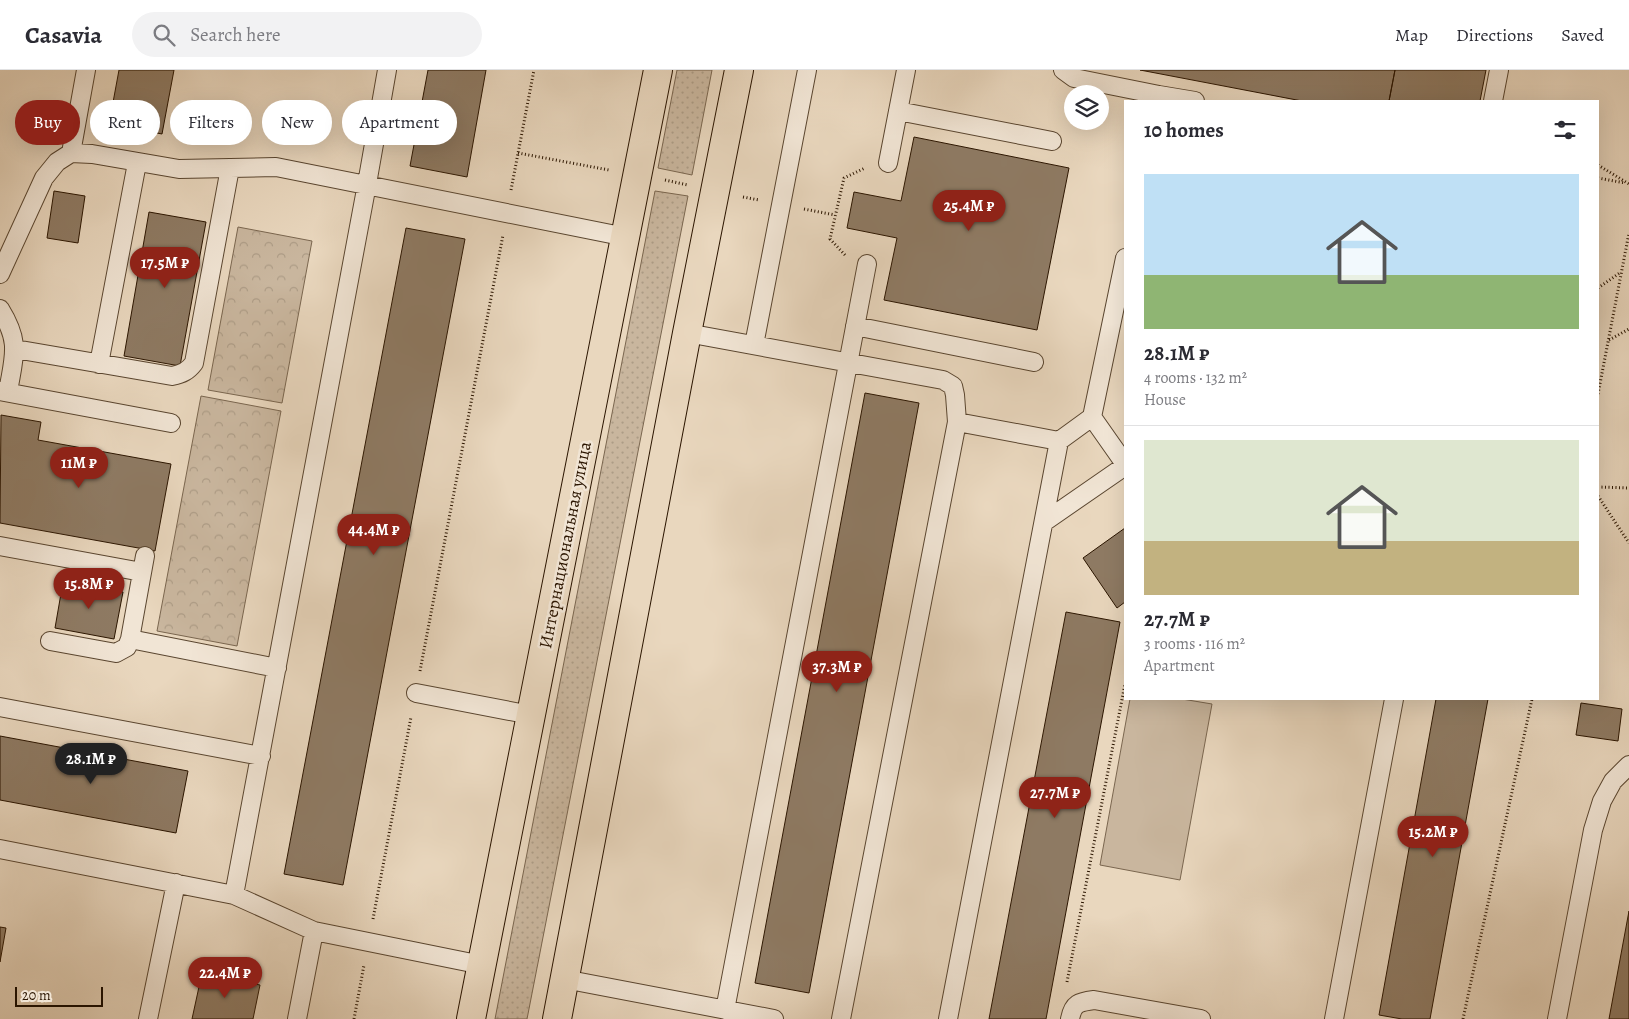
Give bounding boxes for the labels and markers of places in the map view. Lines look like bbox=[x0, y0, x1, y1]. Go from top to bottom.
pin: 25.4M ₽ bbox=[923, 190, 1015, 232]
pin: 17.5M ₽ bbox=[119, 246, 211, 289]
pin: 11M ₽ bbox=[44, 446, 114, 489]
pin: 44.4M ₽ bbox=[328, 514, 420, 556]
pin: 15.8M ₽ bbox=[43, 568, 135, 610]
pin: 37.3M ₽ bbox=[791, 650, 883, 693]
pin: 28.1M ₽ bbox=[45, 742, 137, 785]
pin: 27.7M ₽ bbox=[1009, 776, 1101, 819]
pin: 15.2M ₽ bbox=[1387, 816, 1479, 858]
pin: 22.4M ₽ bbox=[179, 956, 271, 999]

